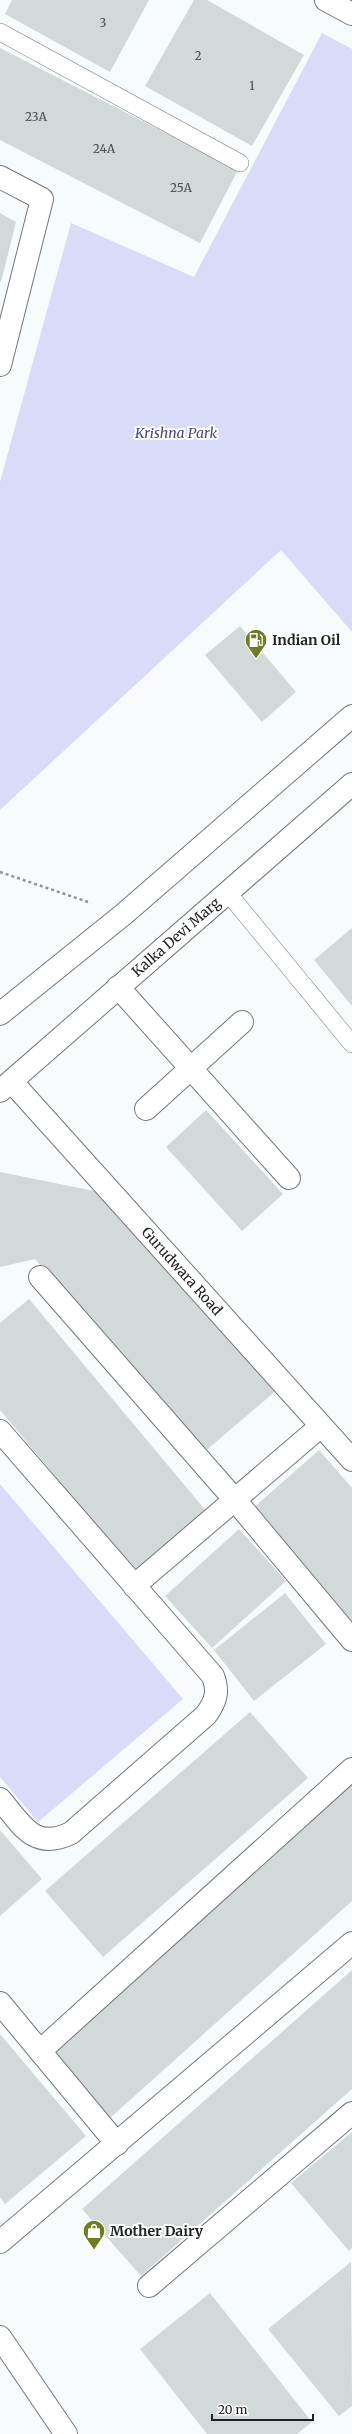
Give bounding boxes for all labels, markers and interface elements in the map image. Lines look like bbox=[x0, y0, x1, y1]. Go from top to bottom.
house number: 3 bbox=[100, 15, 107, 30]
house number: 2 bbox=[194, 48, 202, 63]
house number: 1 bbox=[249, 78, 255, 93]
house number: 23A bbox=[25, 109, 47, 124]
house number: 24A bbox=[93, 141, 116, 156]
house number: 25A bbox=[170, 180, 192, 195]
park label: Krishna Park bbox=[134, 424, 217, 442]
fuel station icon: Indian Oil bbox=[243, 627, 269, 660]
place label: Indian Oil bbox=[272, 631, 341, 649]
street label: Kalka Devi Marg bbox=[128, 893, 224, 980]
street label: Gurudwara Road bbox=[138, 1223, 227, 1319]
shop icon: Mother Dairy bbox=[81, 2218, 107, 2251]
place label: Mother Dairy bbox=[110, 2222, 204, 2240]
scale bar bbox=[212, 2396, 313, 2422]
text: 20 m bbox=[218, 2402, 247, 2417]

